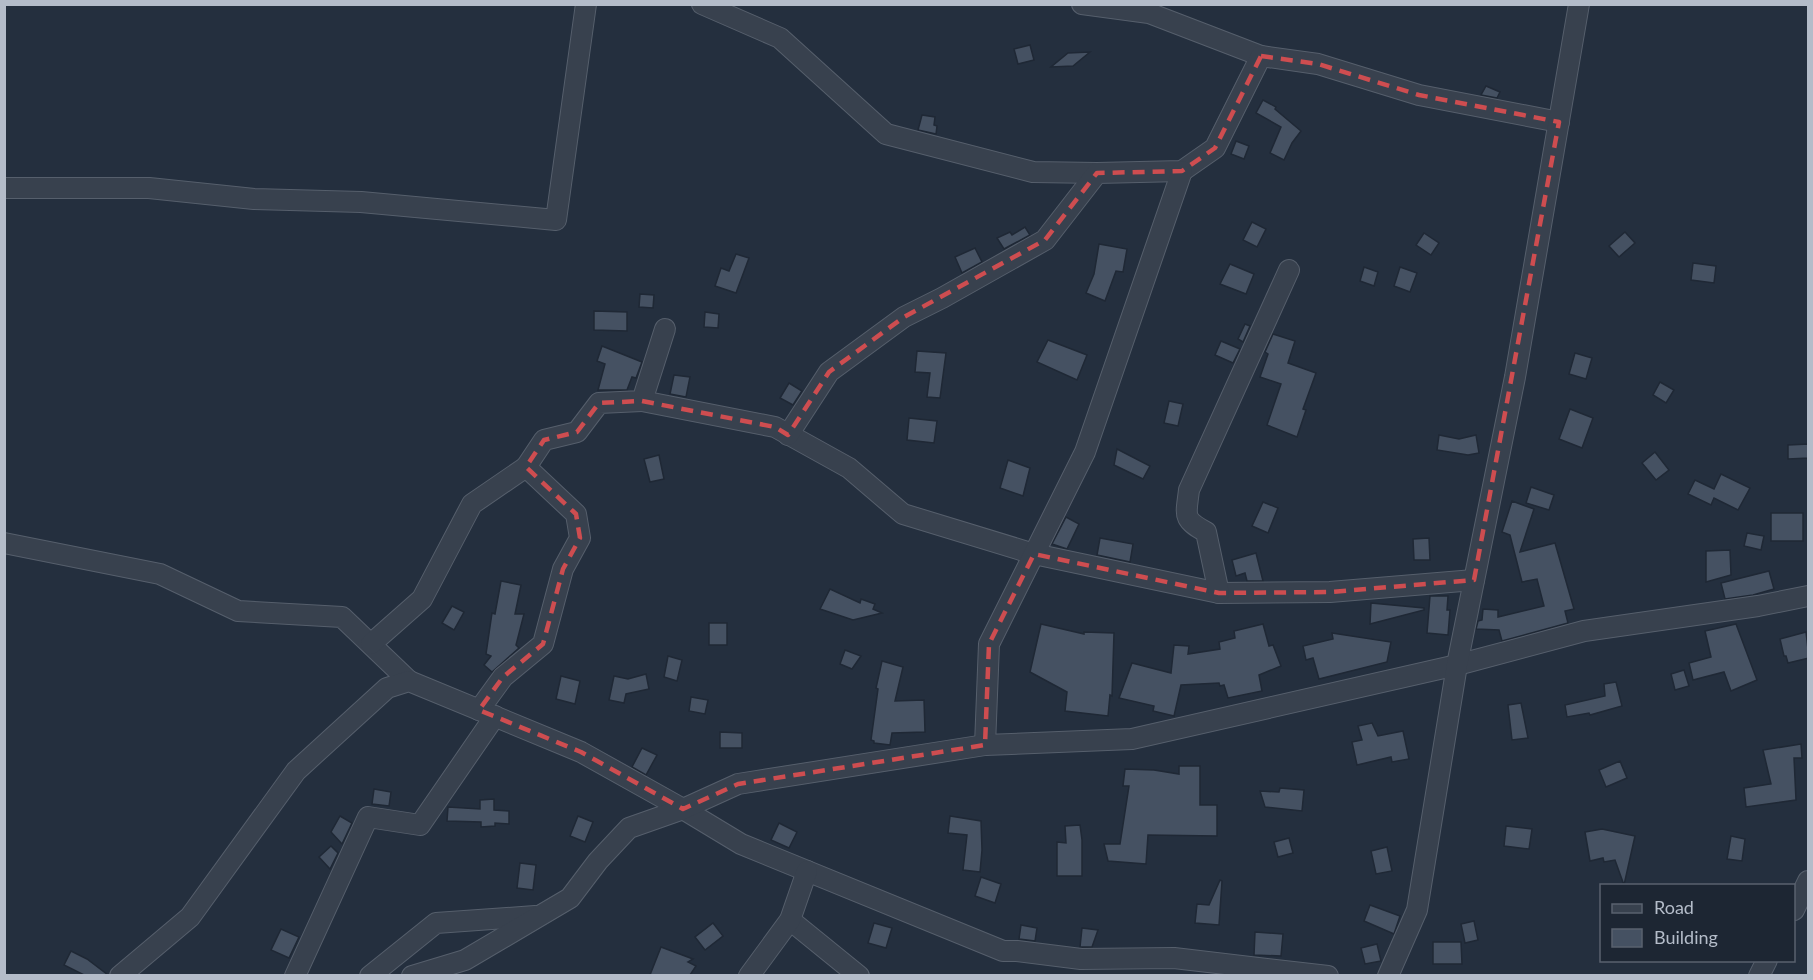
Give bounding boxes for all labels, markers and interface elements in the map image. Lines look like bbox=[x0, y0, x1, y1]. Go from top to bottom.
legend bbox=[1600, 884, 1795, 962]
text: Road bbox=[1654, 896, 1694, 918]
text: Building bbox=[1654, 926, 1718, 948]

